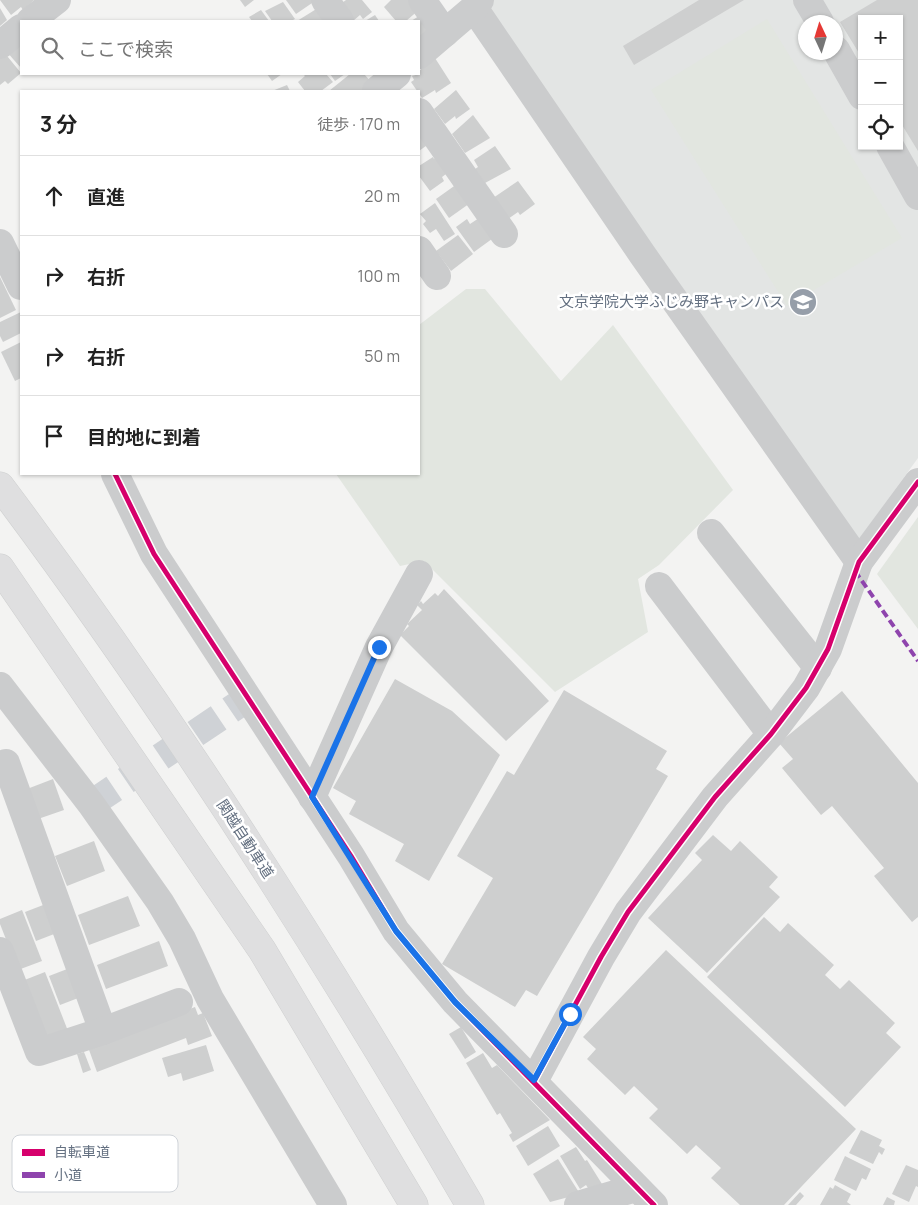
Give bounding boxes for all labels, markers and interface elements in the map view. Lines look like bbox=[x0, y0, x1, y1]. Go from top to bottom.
north arrow bbox=[798, 15, 843, 60]
map controls bbox=[858, 15, 903, 150]
button: + bbox=[858, 15, 903, 60]
search box bbox=[20, 20, 420, 75]
icon: search bbox=[38, 34, 66, 62]
text: ここで検索 bbox=[78, 36, 173, 62]
button: − bbox=[858, 60, 903, 105]
button: locate bbox=[858, 105, 903, 150]
text: 3 分 bbox=[40, 110, 77, 138]
text: 徒歩 · 170 m bbox=[317, 113, 400, 135]
icon: ahead bbox=[40, 182, 68, 210]
text: 直進 bbox=[87, 184, 125, 210]
text: 20 m bbox=[364, 185, 400, 207]
icon: right bbox=[40, 262, 68, 290]
text: 右折 bbox=[87, 264, 125, 290]
text: 100 m bbox=[357, 265, 400, 287]
school or university icon: 文京学院大学ふじみ野キャンパス bbox=[788, 287, 818, 317]
place label: 文京学院大学ふじみ野キャンパス bbox=[559, 291, 784, 312]
icon: right bbox=[40, 342, 68, 370]
text: 右折 bbox=[87, 344, 125, 370]
text: 50 m bbox=[364, 345, 400, 367]
icon: arrive bbox=[40, 422, 68, 450]
text: 目的地に到着 bbox=[87, 424, 201, 450]
route end bbox=[368, 636, 391, 659]
street label: 関越自動車道 bbox=[212, 795, 279, 882]
route start bbox=[559, 1003, 582, 1026]
legend bbox=[12, 1135, 178, 1192]
text: 自転車道 bbox=[54, 1142, 110, 1161]
text: 小道 bbox=[54, 1165, 82, 1184]

